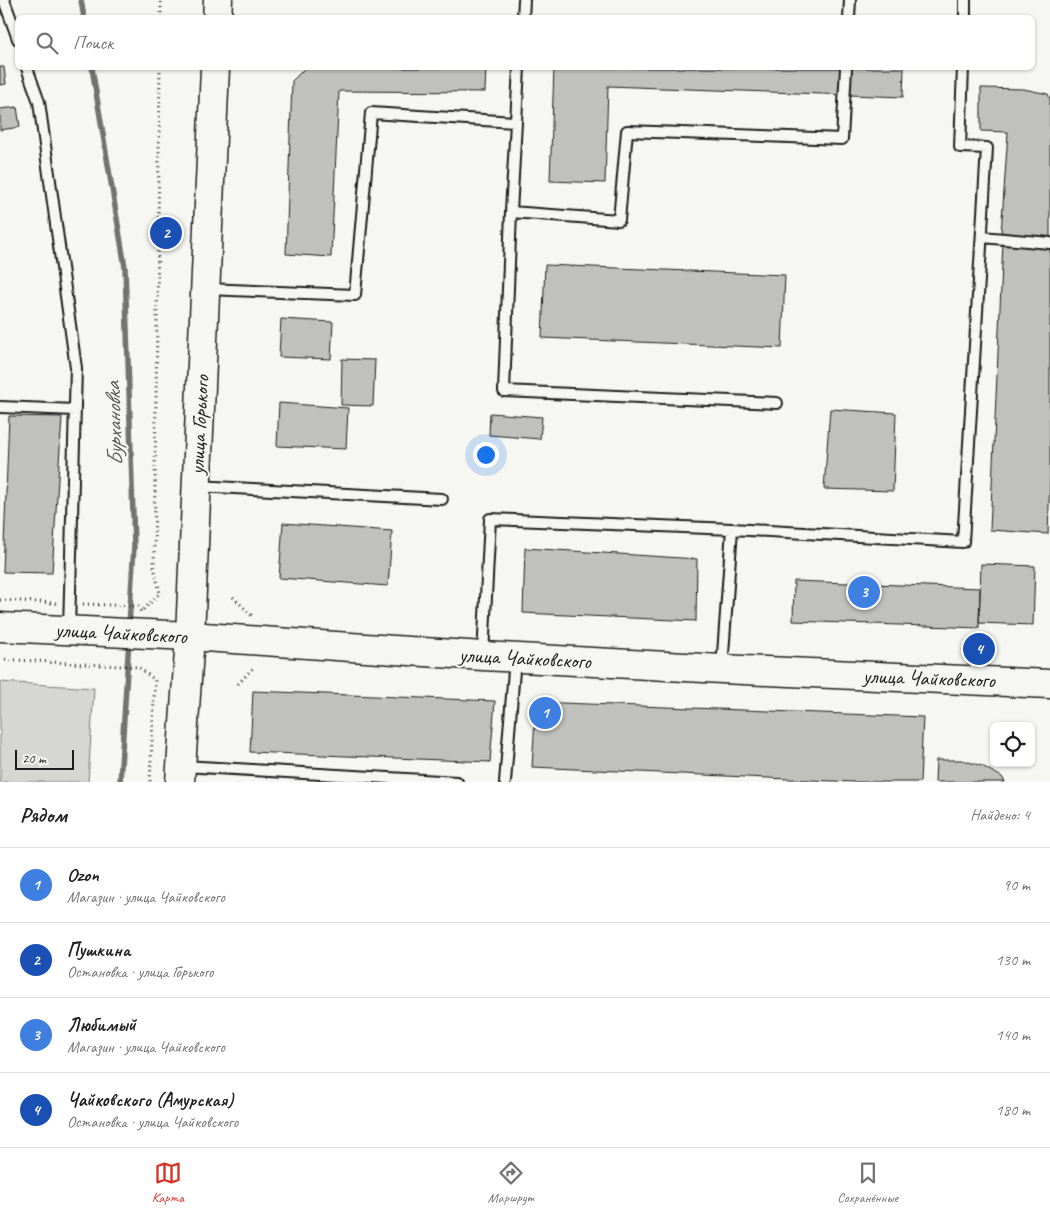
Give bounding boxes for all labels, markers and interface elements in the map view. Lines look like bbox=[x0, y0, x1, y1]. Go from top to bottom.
search box bbox=[15, 15, 1035, 70]
icon: search bbox=[33, 29, 61, 57]
text: Поиск bbox=[73, 31, 113, 55]
pin: 2 bbox=[150, 214, 182, 252]
street label: улица Горького bbox=[183, 373, 215, 477]
water label: Бурхановка bbox=[98, 379, 129, 466]
your location bbox=[473, 442, 499, 468]
pin: 3 bbox=[848, 573, 880, 611]
street label: улица Чайковского bbox=[52, 616, 189, 650]
pin: 4 bbox=[963, 630, 995, 668]
street label: улица Чайковского bbox=[456, 641, 593, 675]
street label: улица Чайковского bbox=[861, 663, 997, 693]
pin: 1 bbox=[529, 694, 561, 732]
map controls bbox=[990, 722, 1035, 767]
button: locate bbox=[990, 722, 1035, 767]
scale bar bbox=[15, 747, 74, 770]
text: 20 m bbox=[22, 750, 46, 767]
text: Рядом bbox=[20, 802, 67, 828]
text: Найдено: 4 bbox=[970, 805, 1030, 825]
text: Ozon bbox=[67, 863, 99, 887]
text: 1 bbox=[32, 875, 40, 895]
text: 90 m bbox=[1003, 875, 1030, 895]
text: Магазин · улица Чайковского bbox=[67, 887, 225, 907]
text: Пушкина bbox=[67, 938, 130, 962]
text: 2 bbox=[32, 950, 40, 970]
text: 130 m bbox=[996, 950, 1030, 970]
text: Остановка · улица Горького bbox=[67, 962, 214, 982]
text: Любимый bbox=[67, 1013, 136, 1037]
text: 3 bbox=[32, 1025, 40, 1045]
text: 140 m bbox=[996, 1025, 1030, 1045]
text: Магазин · улица Чайковского bbox=[67, 1037, 225, 1057]
text: Чайковского (Амурская) bbox=[67, 1088, 233, 1112]
text: 4 bbox=[32, 1100, 40, 1120]
text: 180 m bbox=[996, 1100, 1030, 1120]
text: Остановка · улица Чайковского bbox=[67, 1112, 238, 1132]
tab: Карта bbox=[152, 1159, 184, 1206]
tab: Маршрут bbox=[488, 1159, 534, 1206]
tab: Сохранённые bbox=[837, 1159, 898, 1206]

